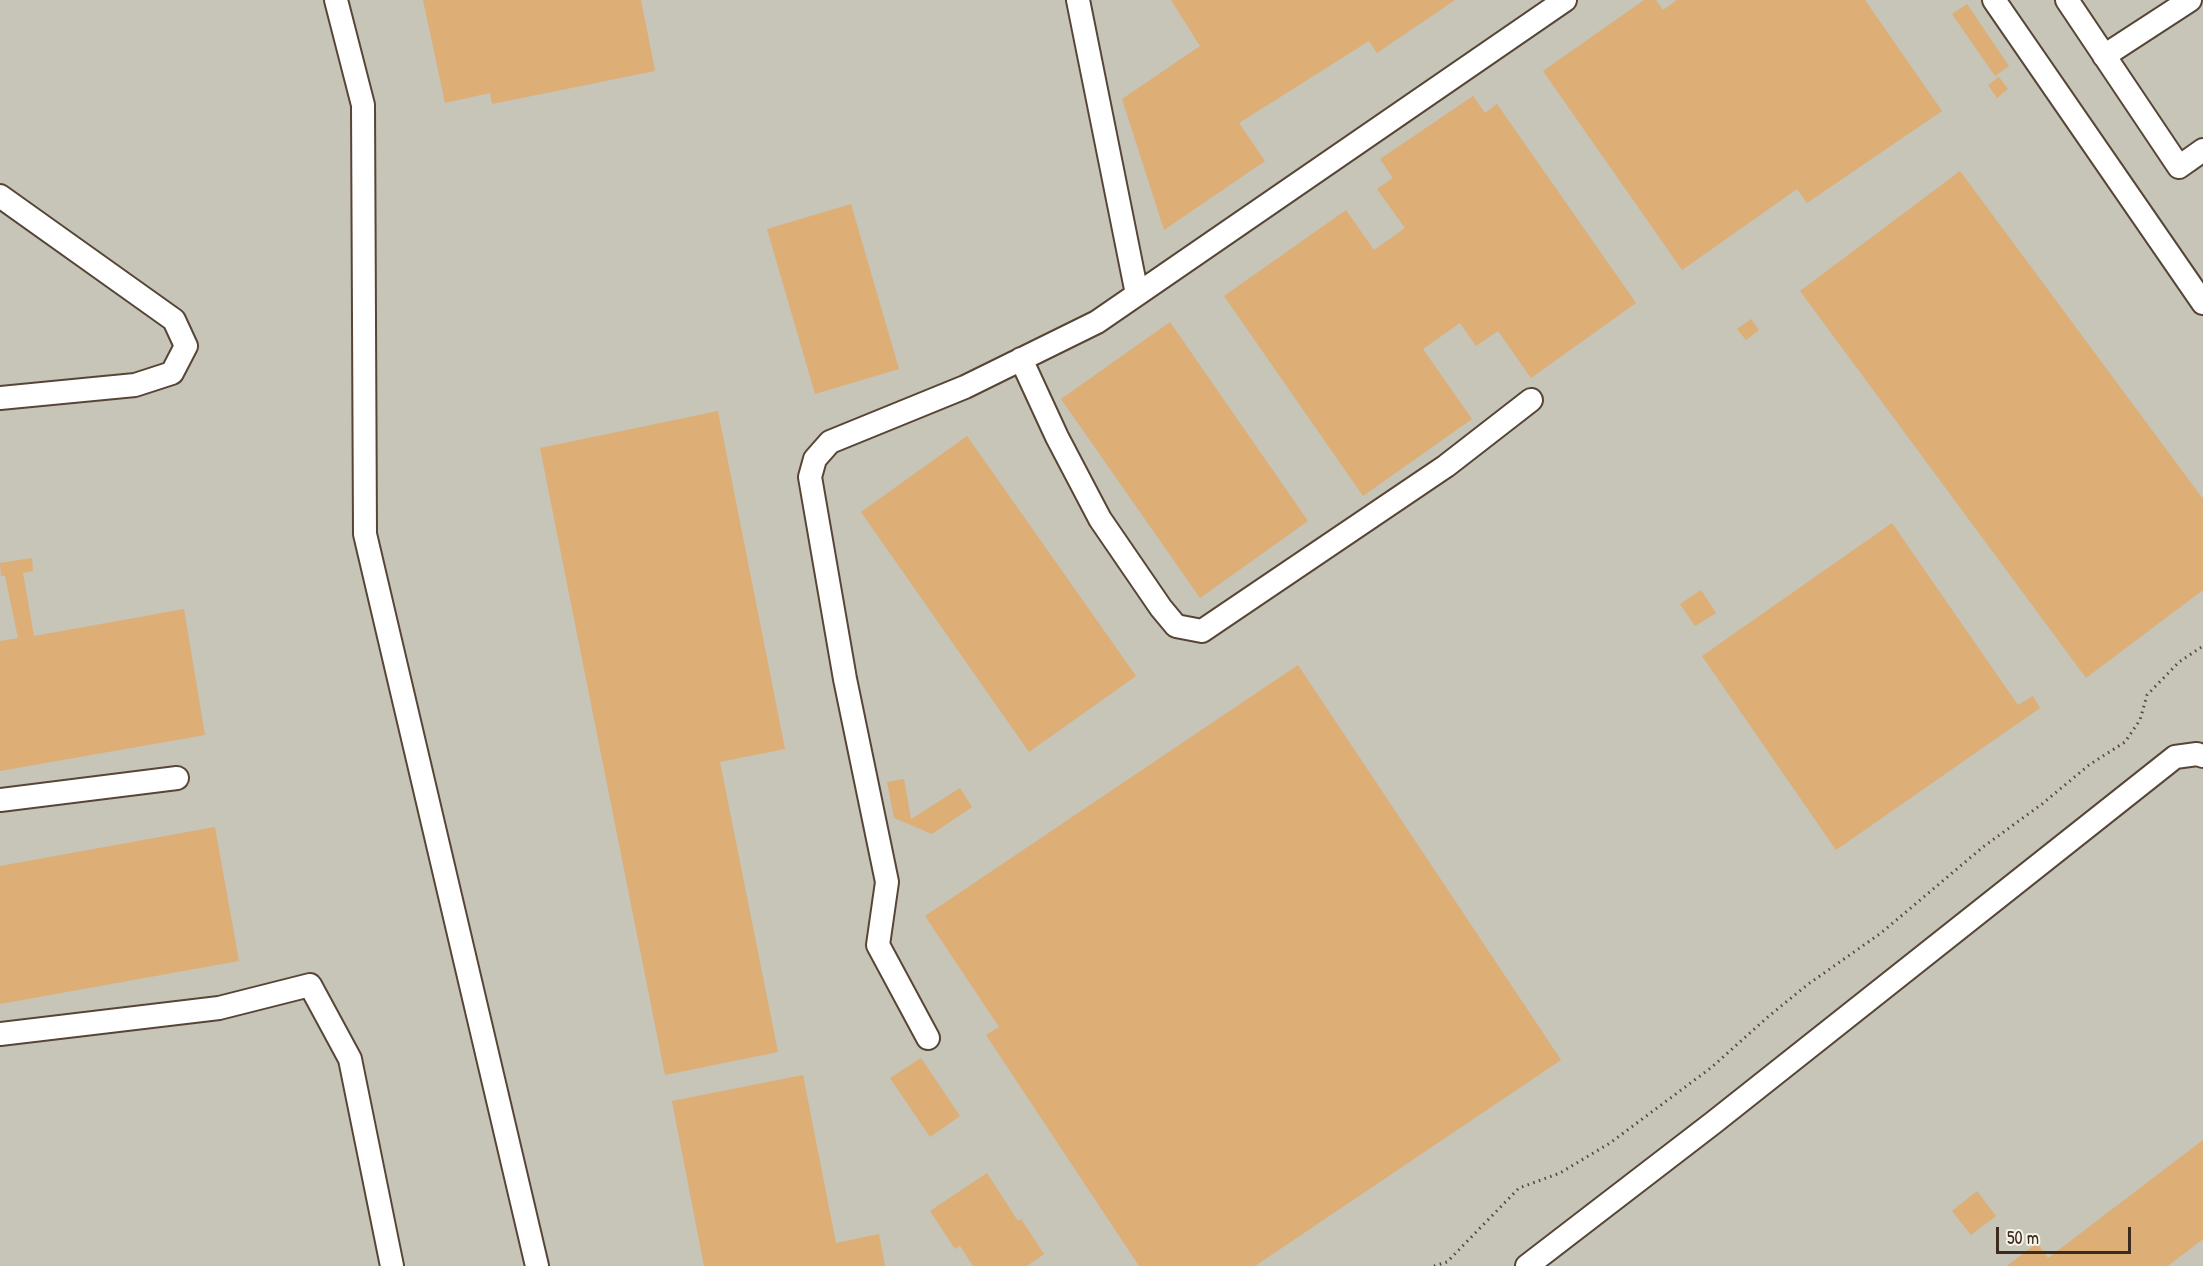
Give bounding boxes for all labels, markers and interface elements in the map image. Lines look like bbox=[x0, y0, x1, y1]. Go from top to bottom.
scale bar bbox=[1999, 1215, 2134, 1253]
text: 50 m bbox=[2007, 1225, 2039, 1250]

